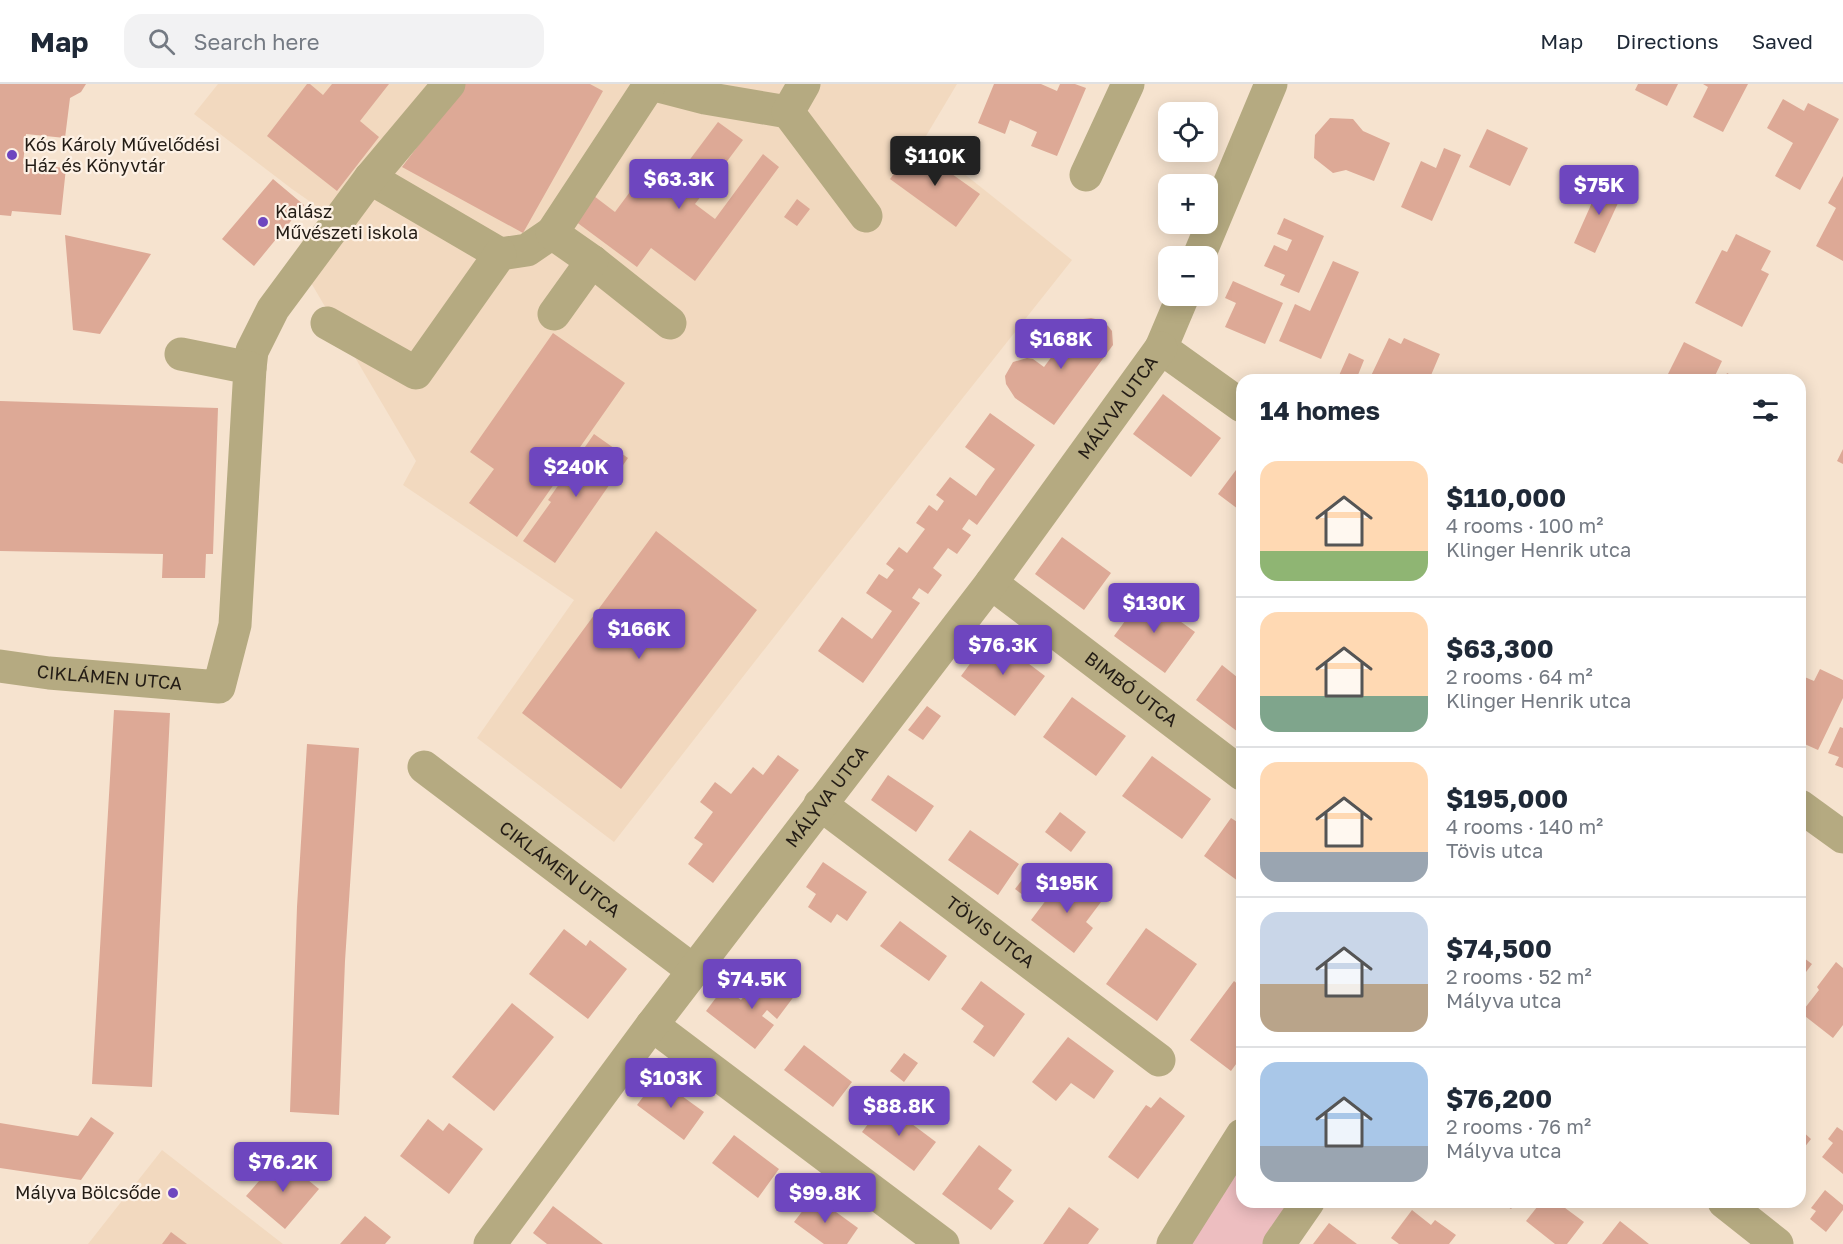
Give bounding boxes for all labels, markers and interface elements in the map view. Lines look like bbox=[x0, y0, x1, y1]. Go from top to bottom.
search box bbox=[124, 14, 544, 68]
text: Map bbox=[30, 25, 88, 58]
icon: search bbox=[145, 25, 178, 58]
text: Search here bbox=[193, 28, 319, 55]
text: Map bbox=[1540, 28, 1583, 54]
text: Directions bbox=[1616, 28, 1719, 54]
text: Saved bbox=[1752, 28, 1813, 54]
map controls bbox=[1158, 102, 1218, 306]
button: locate bbox=[1158, 102, 1218, 162]
place label: Kós Károly Művelődési Ház és Könyvtár bbox=[24, 133, 220, 176]
pin: $110K bbox=[893, 136, 977, 187]
text: $110K bbox=[904, 143, 966, 167]
marker: Kós Károly Művelődési Ház és Könyvtár bbox=[5, 148, 19, 162]
pin: $63.3K bbox=[630, 159, 728, 210]
pin: $75K bbox=[1563, 165, 1635, 216]
text: $63.3K bbox=[643, 166, 715, 190]
text: $75K bbox=[1574, 172, 1625, 196]
button: + bbox=[1158, 174, 1218, 234]
place label: Kalász Művészeti iskola bbox=[275, 200, 418, 243]
marker: Kalász Művészeti iskola bbox=[256, 215, 270, 229]
button: − bbox=[1158, 246, 1218, 306]
pin: $168K bbox=[1019, 319, 1103, 370]
text: $168K bbox=[1029, 326, 1093, 350]
street label: MÁLYVA UTCA bbox=[1072, 351, 1162, 463]
icon: filters bbox=[1749, 394, 1782, 427]
text: 14 homes bbox=[1260, 395, 1380, 426]
pin: $240K bbox=[534, 447, 618, 498]
text: $240K bbox=[543, 454, 609, 478]
text: $110,000 bbox=[1446, 482, 1566, 513]
icon: home bbox=[1308, 485, 1380, 557]
text: 4 rooms · 100 m² bbox=[1446, 513, 1604, 537]
text: Klinger Henrik utca bbox=[1446, 537, 1631, 561]
pin: $130K bbox=[1112, 583, 1196, 634]
text: $130K bbox=[1122, 590, 1186, 614]
pin: $166K bbox=[597, 609, 681, 660]
text: $166K bbox=[607, 616, 671, 640]
pin: $76.3K bbox=[954, 625, 1052, 676]
text: $76.3K bbox=[968, 632, 1038, 656]
text: $63,300 bbox=[1446, 633, 1554, 664]
icon: home bbox=[1308, 636, 1380, 708]
street label: BIMBÓ UTCA bbox=[1081, 646, 1182, 731]
street label: CIKLÁMEN UTCA bbox=[35, 659, 183, 694]
text: 2 rooms · 64 m² bbox=[1446, 664, 1593, 688]
text: Klinger Henrik utca bbox=[1446, 688, 1631, 712]
street label: MÁLYVA UTCA bbox=[780, 741, 872, 851]
text: $195,000 bbox=[1446, 783, 1568, 814]
icon: home bbox=[1308, 786, 1380, 858]
text: 4 rooms · 140 m² bbox=[1446, 814, 1603, 838]
street label: CIKLÁMEN UTCA bbox=[495, 816, 625, 921]
text: Tövis utca bbox=[1446, 838, 1543, 862]
pin: $195K bbox=[1025, 863, 1109, 914]
text: $195K bbox=[1035, 870, 1099, 894]
street label: TÖVIS UTCA bbox=[942, 891, 1039, 972]
text: $74,500 bbox=[1446, 933, 1552, 964]
icon: home bbox=[1308, 936, 1380, 1008]
pin: $74.5K bbox=[703, 959, 801, 1010]
text: 2 rooms · 52 m² bbox=[1446, 964, 1592, 988]
text: $74.5K bbox=[717, 966, 787, 990]
text: Mályva utca bbox=[1446, 988, 1562, 1012]
pin: $103K bbox=[629, 1058, 713, 1109]
text: $103K bbox=[639, 1065, 703, 1089]
text: $76,200 bbox=[1446, 1083, 1552, 1114]
pin: $88.8K bbox=[850, 1086, 948, 1137]
icon: home bbox=[1308, 1086, 1380, 1158]
text: $88.8K bbox=[863, 1093, 935, 1117]
text: 2 rooms · 76 m² bbox=[1446, 1114, 1591, 1138]
text: Mályva utca bbox=[1446, 1138, 1562, 1162]
pin: $76.2K bbox=[234, 1142, 332, 1193]
text: $76.2K bbox=[248, 1149, 318, 1173]
pin: $99.8K bbox=[776, 1173, 874, 1224]
text: $99.8K bbox=[789, 1180, 861, 1204]
place label: Mályva Bölcsőde bbox=[15, 1181, 161, 1203]
marker: Mályva Bölcsőde bbox=[166, 1186, 180, 1200]

